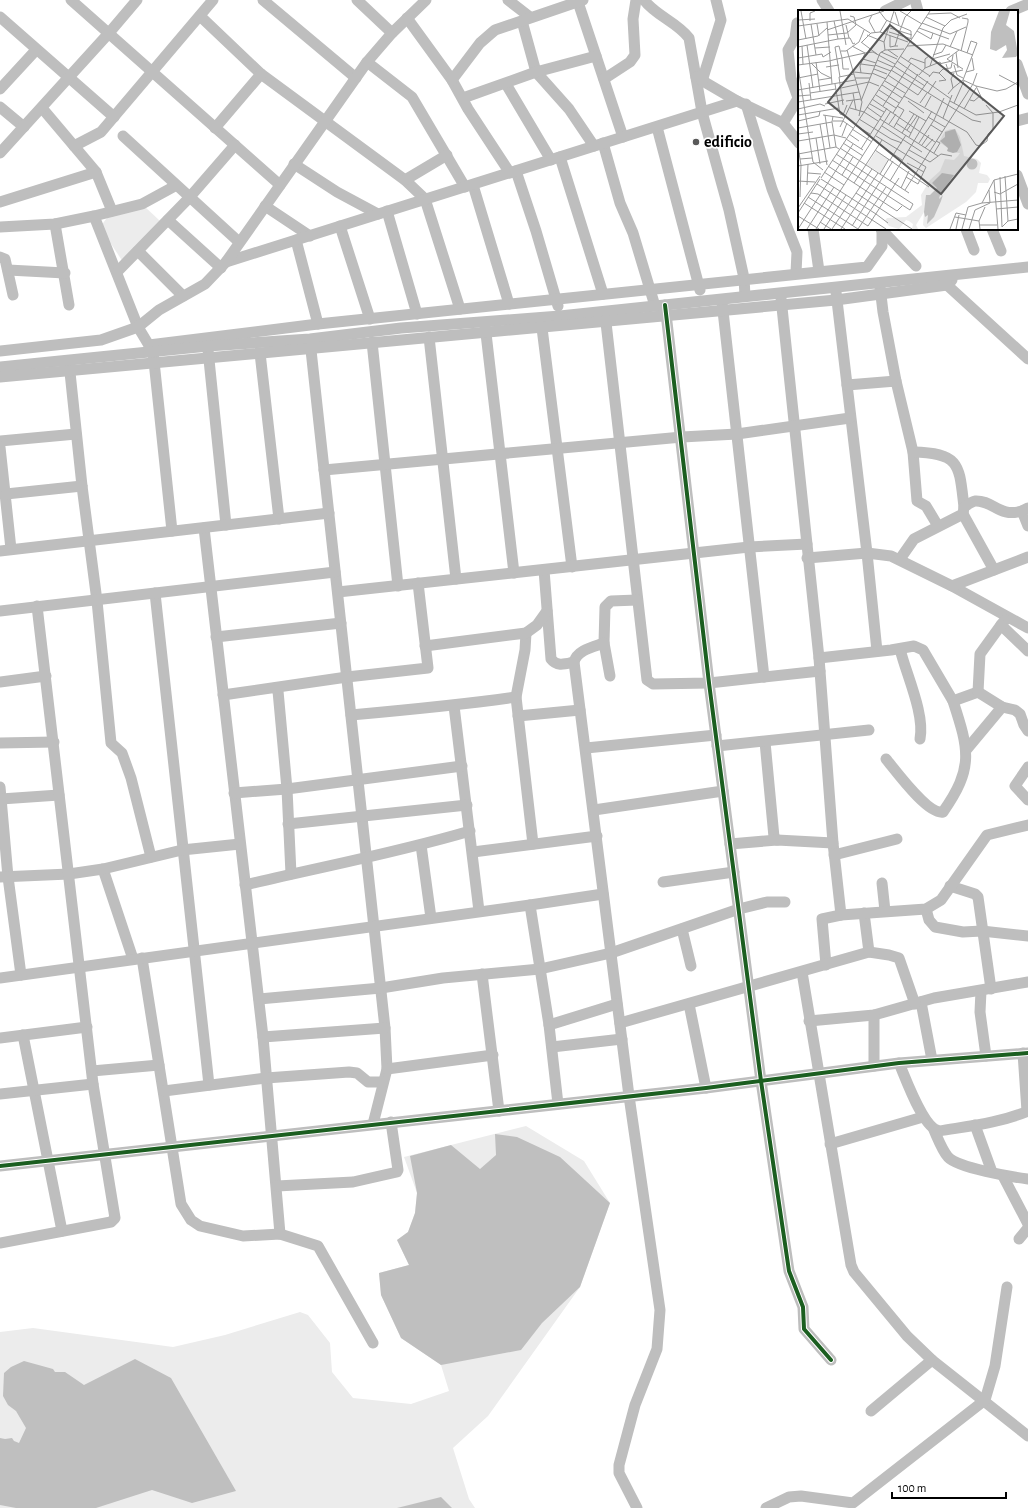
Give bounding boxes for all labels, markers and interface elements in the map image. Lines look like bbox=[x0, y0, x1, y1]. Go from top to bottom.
inset map bbox=[798, 10, 1018, 230]
place label: edificio bbox=[704, 134, 752, 150]
marker: edificio bbox=[691, 137, 701, 147]
scale bar bbox=[892, 1474, 1006, 1500]
text: 100 m bbox=[898, 1482, 926, 1494]

